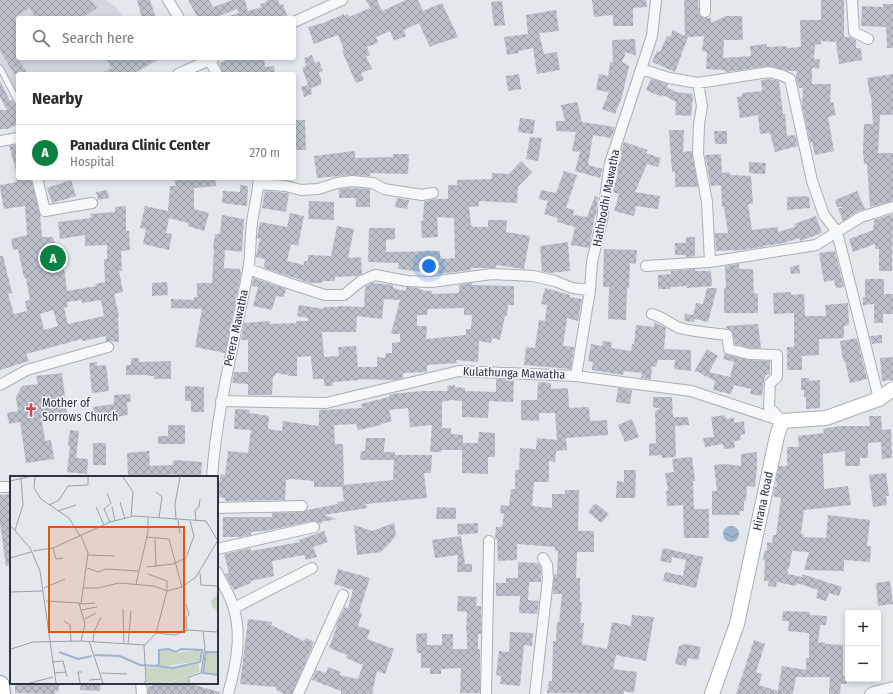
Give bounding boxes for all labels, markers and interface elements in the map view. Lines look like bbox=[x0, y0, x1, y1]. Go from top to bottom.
search box bbox=[16, 16, 296, 60]
icon: search bbox=[30, 27, 52, 49]
text: Search here bbox=[62, 29, 134, 47]
text: Nearby bbox=[32, 88, 83, 109]
text: Panadura Clinic Center bbox=[70, 136, 210, 154]
text: A bbox=[41, 145, 49, 160]
text: 270 m bbox=[249, 145, 280, 160]
street label: Hathbodhi Mawatha bbox=[590, 148, 622, 248]
text: Hospital bbox=[70, 154, 114, 169]
pin: A bbox=[40, 243, 66, 273]
your location bbox=[419, 256, 439, 276]
street label: Perera Mawatha bbox=[221, 288, 251, 368]
street label: Kulathunga Mawatha bbox=[463, 364, 566, 382]
place label: Mother of Sorrows Church bbox=[42, 396, 118, 424]
church icon: Mother of Sorrows Church bbox=[23, 402, 39, 418]
street label: Hirana Road bbox=[750, 470, 776, 532]
inset map bbox=[10, 476, 218, 684]
map controls bbox=[845, 610, 881, 682]
button: + bbox=[845, 610, 881, 646]
button: − bbox=[845, 646, 881, 682]

